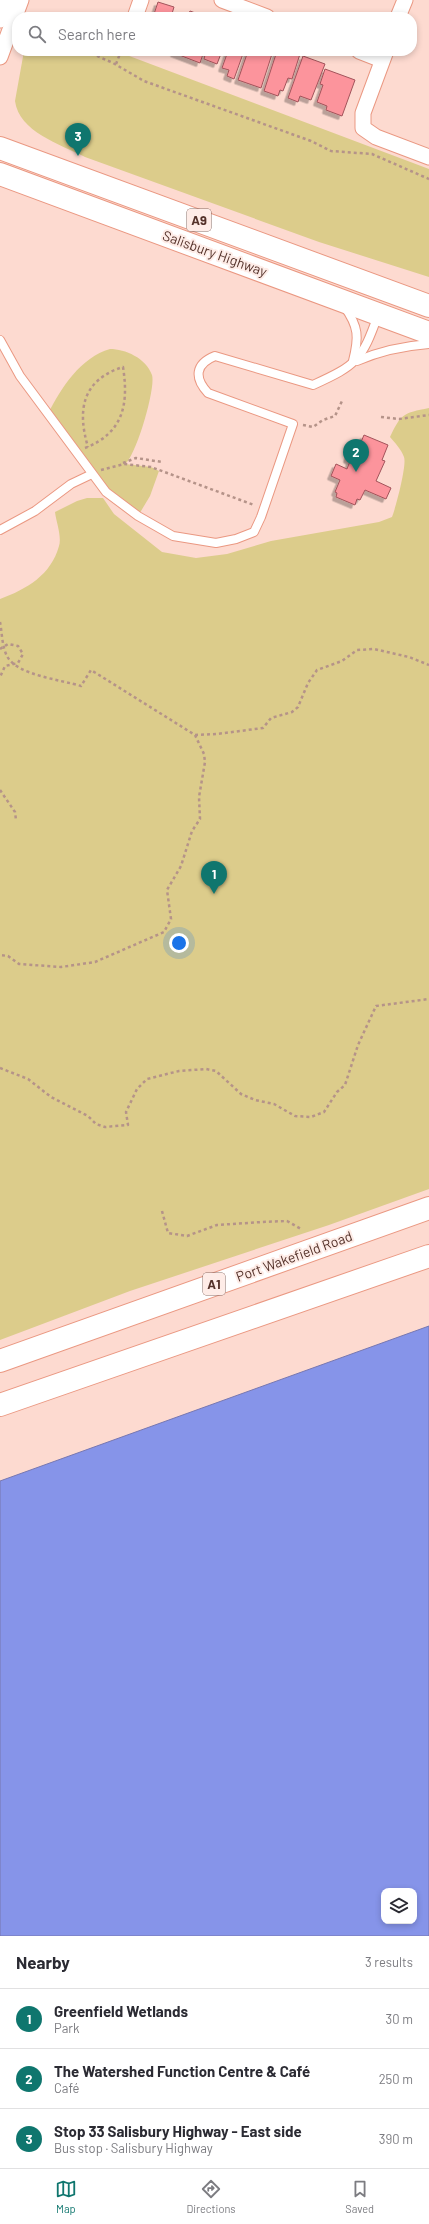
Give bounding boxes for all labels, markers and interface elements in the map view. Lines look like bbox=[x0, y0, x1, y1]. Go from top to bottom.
search box bbox=[12, 12, 417, 56]
icon: search bbox=[26, 23, 48, 45]
text: Search here bbox=[58, 25, 136, 43]
pin: 3 bbox=[65, 123, 91, 156]
road number: A9 bbox=[187, 209, 211, 231]
street label: Salisbury Highway bbox=[160, 226, 270, 280]
pin: 2 bbox=[343, 439, 369, 472]
pin: 1 bbox=[201, 861, 227, 894]
your location bbox=[169, 933, 189, 953]
street label: Port Wakefield Road bbox=[234, 1227, 354, 1285]
road number: A1 bbox=[203, 1273, 225, 1295]
map controls bbox=[381, 1888, 417, 1924]
button: layers bbox=[381, 1888, 417, 1924]
text: Nearby bbox=[16, 1952, 70, 1972]
text: 3 results bbox=[365, 1954, 413, 1970]
text: Greenfield Wetlands bbox=[54, 2002, 188, 2020]
text: 1 bbox=[27, 2011, 31, 2027]
text: 30 m bbox=[386, 2011, 413, 2027]
text: Park bbox=[54, 2020, 80, 2036]
text: The Watershed Function Centre & Café bbox=[54, 2062, 310, 2080]
text: 2 bbox=[25, 2071, 33, 2087]
text: 250 m bbox=[379, 2071, 413, 2087]
text: Café bbox=[54, 2080, 79, 2096]
text: Stop 33 Salisbury Highway - East side bbox=[54, 2122, 302, 2140]
text: 3 bbox=[25, 2131, 33, 2147]
text: 390 m bbox=[379, 2131, 413, 2147]
text: Bus stop · Salisbury Highway bbox=[54, 2140, 213, 2156]
tab: Map bbox=[55, 2178, 77, 2215]
tab: Directions bbox=[186, 2178, 236, 2215]
tab: Saved bbox=[345, 2178, 374, 2215]

